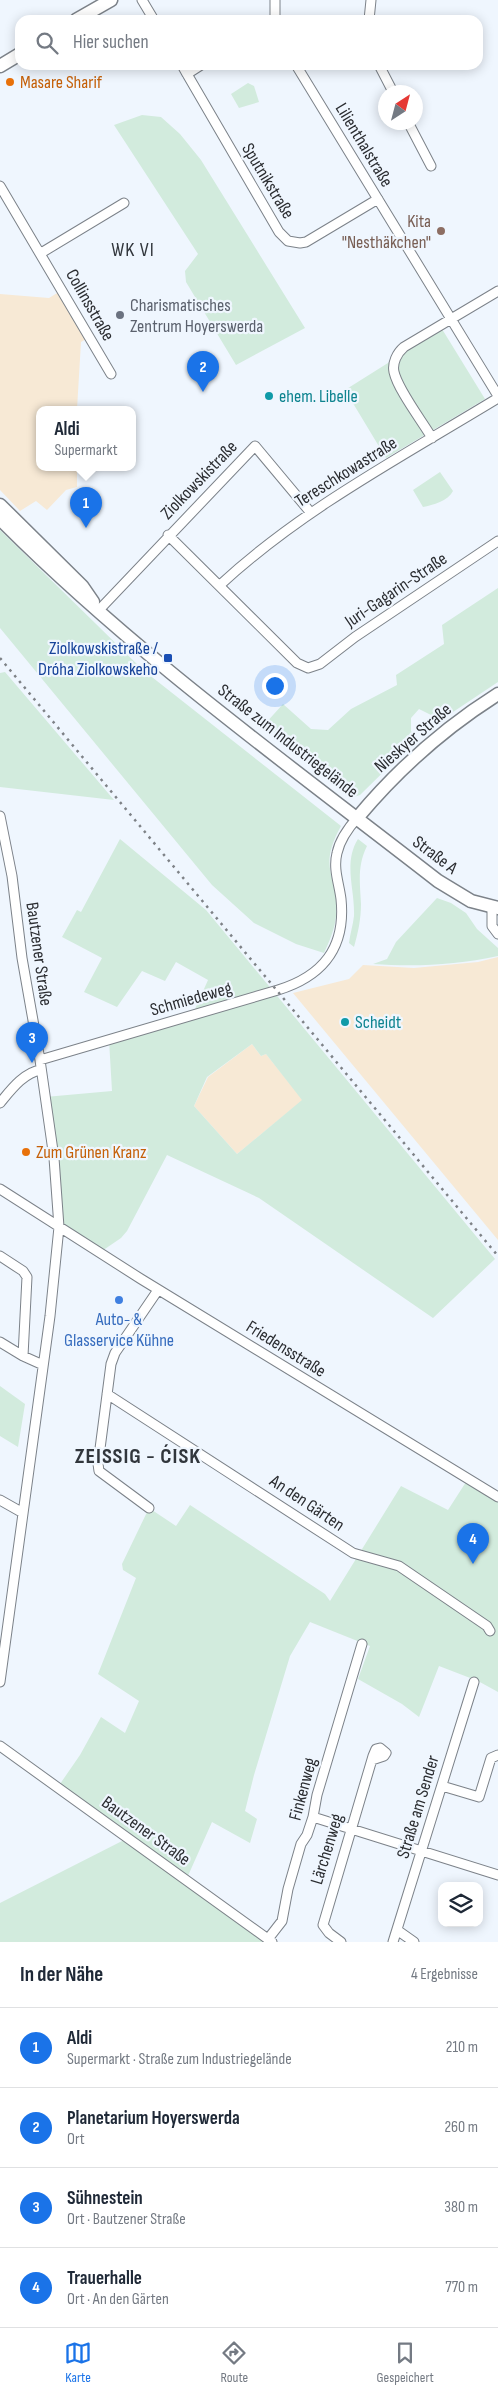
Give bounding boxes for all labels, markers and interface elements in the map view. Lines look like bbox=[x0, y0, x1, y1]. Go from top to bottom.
search box bbox=[15, 15, 483, 70]
icon: search bbox=[33, 29, 61, 57]
text: Hier suchen bbox=[73, 31, 149, 54]
place label: Masare Sharif bbox=[20, 72, 103, 93]
marker: Masare Sharif bbox=[4, 76, 16, 88]
north arrow bbox=[378, 85, 423, 130]
street label: Lilienthalstraße bbox=[331, 99, 397, 191]
street label: Sputnikstraße bbox=[237, 139, 299, 223]
place label: Kita "Nesthäkchen" bbox=[342, 211, 431, 253]
marker: Kita "Nesthäkchen" bbox=[435, 225, 447, 237]
district label: WK VI bbox=[111, 238, 155, 262]
street label: Collinsstraße bbox=[61, 266, 119, 344]
place label: Charismatisches Zentrum Hoyerswerda bbox=[130, 295, 263, 337]
marker: Charismatisches Zentrum Hoyerswerda bbox=[114, 309, 126, 321]
pin: 2 bbox=[187, 351, 219, 392]
place label: ehem. Libelle bbox=[279, 386, 358, 407]
marker: ehem. Libelle bbox=[263, 390, 275, 402]
popup bbox=[36, 406, 136, 471]
text: Aldi bbox=[54, 418, 80, 441]
street label: Tereschkowastraße bbox=[291, 432, 401, 512]
street label: Ziolkowskistraße bbox=[156, 436, 242, 524]
text: Supermarkt bbox=[54, 441, 118, 460]
pin: 1 bbox=[70, 487, 102, 528]
street label: Juri-Gagarin-Straße bbox=[340, 548, 451, 632]
place label: Ziolkowskistraße / Dróha Ziolkowskeho bbox=[38, 638, 159, 680]
marker: Ziolkowskistraße / Dróha Ziolkowskeho bbox=[162, 652, 174, 664]
your location bbox=[262, 673, 288, 699]
street label: Straße zum Industriegelände bbox=[214, 680, 362, 802]
street label: Nieskyer Straße bbox=[370, 699, 456, 777]
street label: Straße A bbox=[409, 831, 462, 879]
street label: Bautzener Straße bbox=[21, 901, 57, 1007]
street label: Schmiedeweg bbox=[148, 977, 234, 1021]
place label: Scheidt bbox=[355, 1012, 402, 1033]
marker: Scheidt bbox=[339, 1016, 351, 1028]
pin: 3 bbox=[16, 1022, 48, 1063]
place label: Zum Grünen Kranz bbox=[36, 1142, 147, 1163]
marker: Zum Grünen Kranz bbox=[20, 1146, 32, 1158]
marker: Auto- & Glasservice Kühne bbox=[113, 1294, 125, 1306]
place label: Auto- & Glasservice Kühne bbox=[64, 1309, 174, 1351]
street label: Friedensstraße bbox=[242, 1316, 330, 1382]
district label: ZEISSIG - ĆISK bbox=[75, 1443, 201, 1470]
street label: An den Gärten bbox=[265, 1470, 348, 1536]
pin: 4 bbox=[457, 1523, 489, 1564]
street label: Straße am Sender bbox=[392, 1753, 444, 1861]
street label: Finkenweg bbox=[285, 1755, 321, 1823]
street label: Bautzener Straße bbox=[98, 1792, 194, 1870]
street label: Lärchenweg bbox=[306, 1811, 348, 1887]
map controls bbox=[438, 1882, 483, 1927]
button: layers bbox=[438, 1882, 483, 1927]
text: In der Nähe bbox=[20, 1962, 103, 1987]
text: 4 Ergebnisse bbox=[411, 1965, 478, 1984]
text: Aldi bbox=[67, 2027, 92, 2050]
text: 1 bbox=[33, 2038, 39, 2057]
text: 210 m bbox=[446, 2038, 478, 2057]
text: Supermarkt · Straße zum Industriegelände bbox=[67, 2050, 292, 2069]
text: Planetarium Hoyerswerda bbox=[67, 2107, 240, 2130]
text: 2 bbox=[32, 2118, 40, 2137]
text: 260 m bbox=[444, 2118, 478, 2137]
text: Ort bbox=[67, 2130, 85, 2149]
text: Sühnestein bbox=[67, 2187, 143, 2210]
text: 3 bbox=[32, 2198, 40, 2217]
text: 380 m bbox=[444, 2198, 478, 2217]
text: Ort · Bautzener Straße bbox=[67, 2210, 186, 2229]
text: Trauerhalle bbox=[67, 2267, 142, 2290]
text: 4 bbox=[32, 2278, 40, 2297]
text: 770 m bbox=[445, 2278, 478, 2297]
text: Ort · An den Gärten bbox=[67, 2290, 169, 2309]
tab: Karte bbox=[64, 2339, 92, 2386]
tab: Route bbox=[220, 2339, 248, 2386]
tab: Gespeichert bbox=[377, 2339, 434, 2386]

